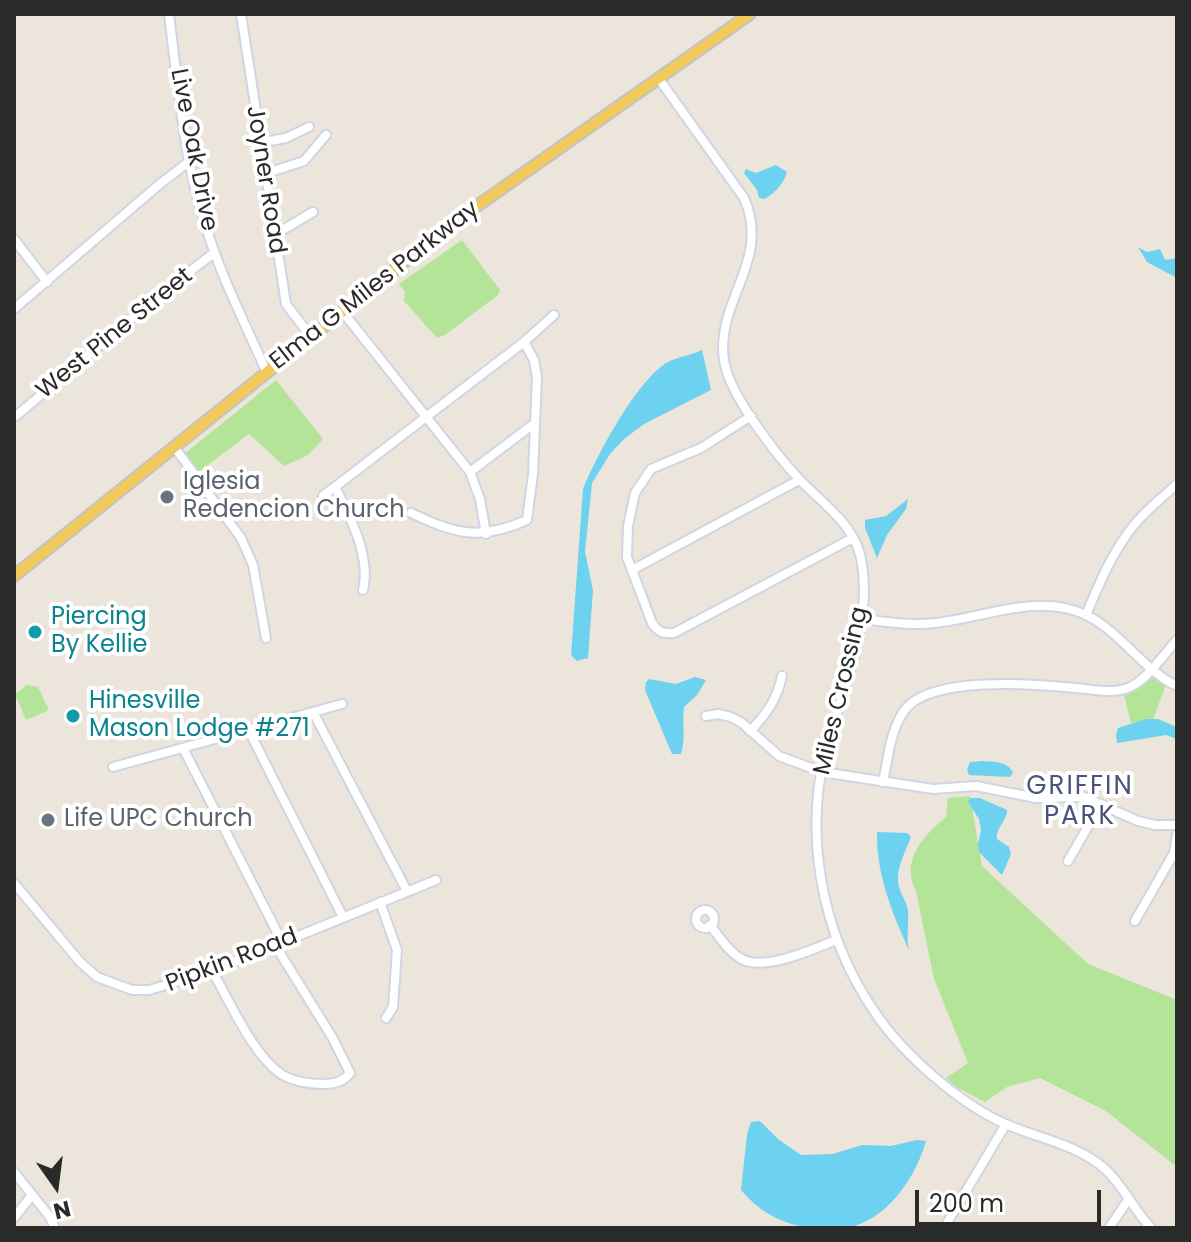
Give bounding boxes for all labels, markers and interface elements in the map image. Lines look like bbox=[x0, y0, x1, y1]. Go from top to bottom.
street label: Live Oak Drive bbox=[163, 66, 223, 234]
street label: Joyner Road bbox=[239, 104, 291, 256]
street label: Elma G Miles Parkway bbox=[265, 195, 485, 377]
street label: West Pine Street bbox=[31, 262, 199, 406]
place label: Iglesia Redencion Church bbox=[183, 469, 405, 525]
marker: Iglesia Redencion Church bbox=[158, 488, 176, 506]
place label: Piercing By Kellie bbox=[51, 604, 147, 660]
street label: Miles Crossing bbox=[809, 604, 875, 778]
marker: Piercing By Kellie bbox=[26, 623, 44, 641]
place label: Hinesville Mason Lodge #271 bbox=[89, 688, 310, 744]
marker: Hinesville Mason Lodge #271 bbox=[64, 707, 82, 725]
district label: GRIFFIN PARK bbox=[1026, 771, 1134, 832]
place label: Life UPC Church bbox=[64, 806, 253, 834]
marker: Life UPC Church bbox=[39, 811, 57, 829]
street label: Pipkin Road bbox=[162, 923, 302, 999]
north arrow bbox=[16, 1146, 96, 1226]
scale bar bbox=[919, 1174, 1105, 1224]
text: 200 m bbox=[929, 1187, 1004, 1220]
text: N bbox=[50, 1193, 74, 1227]

